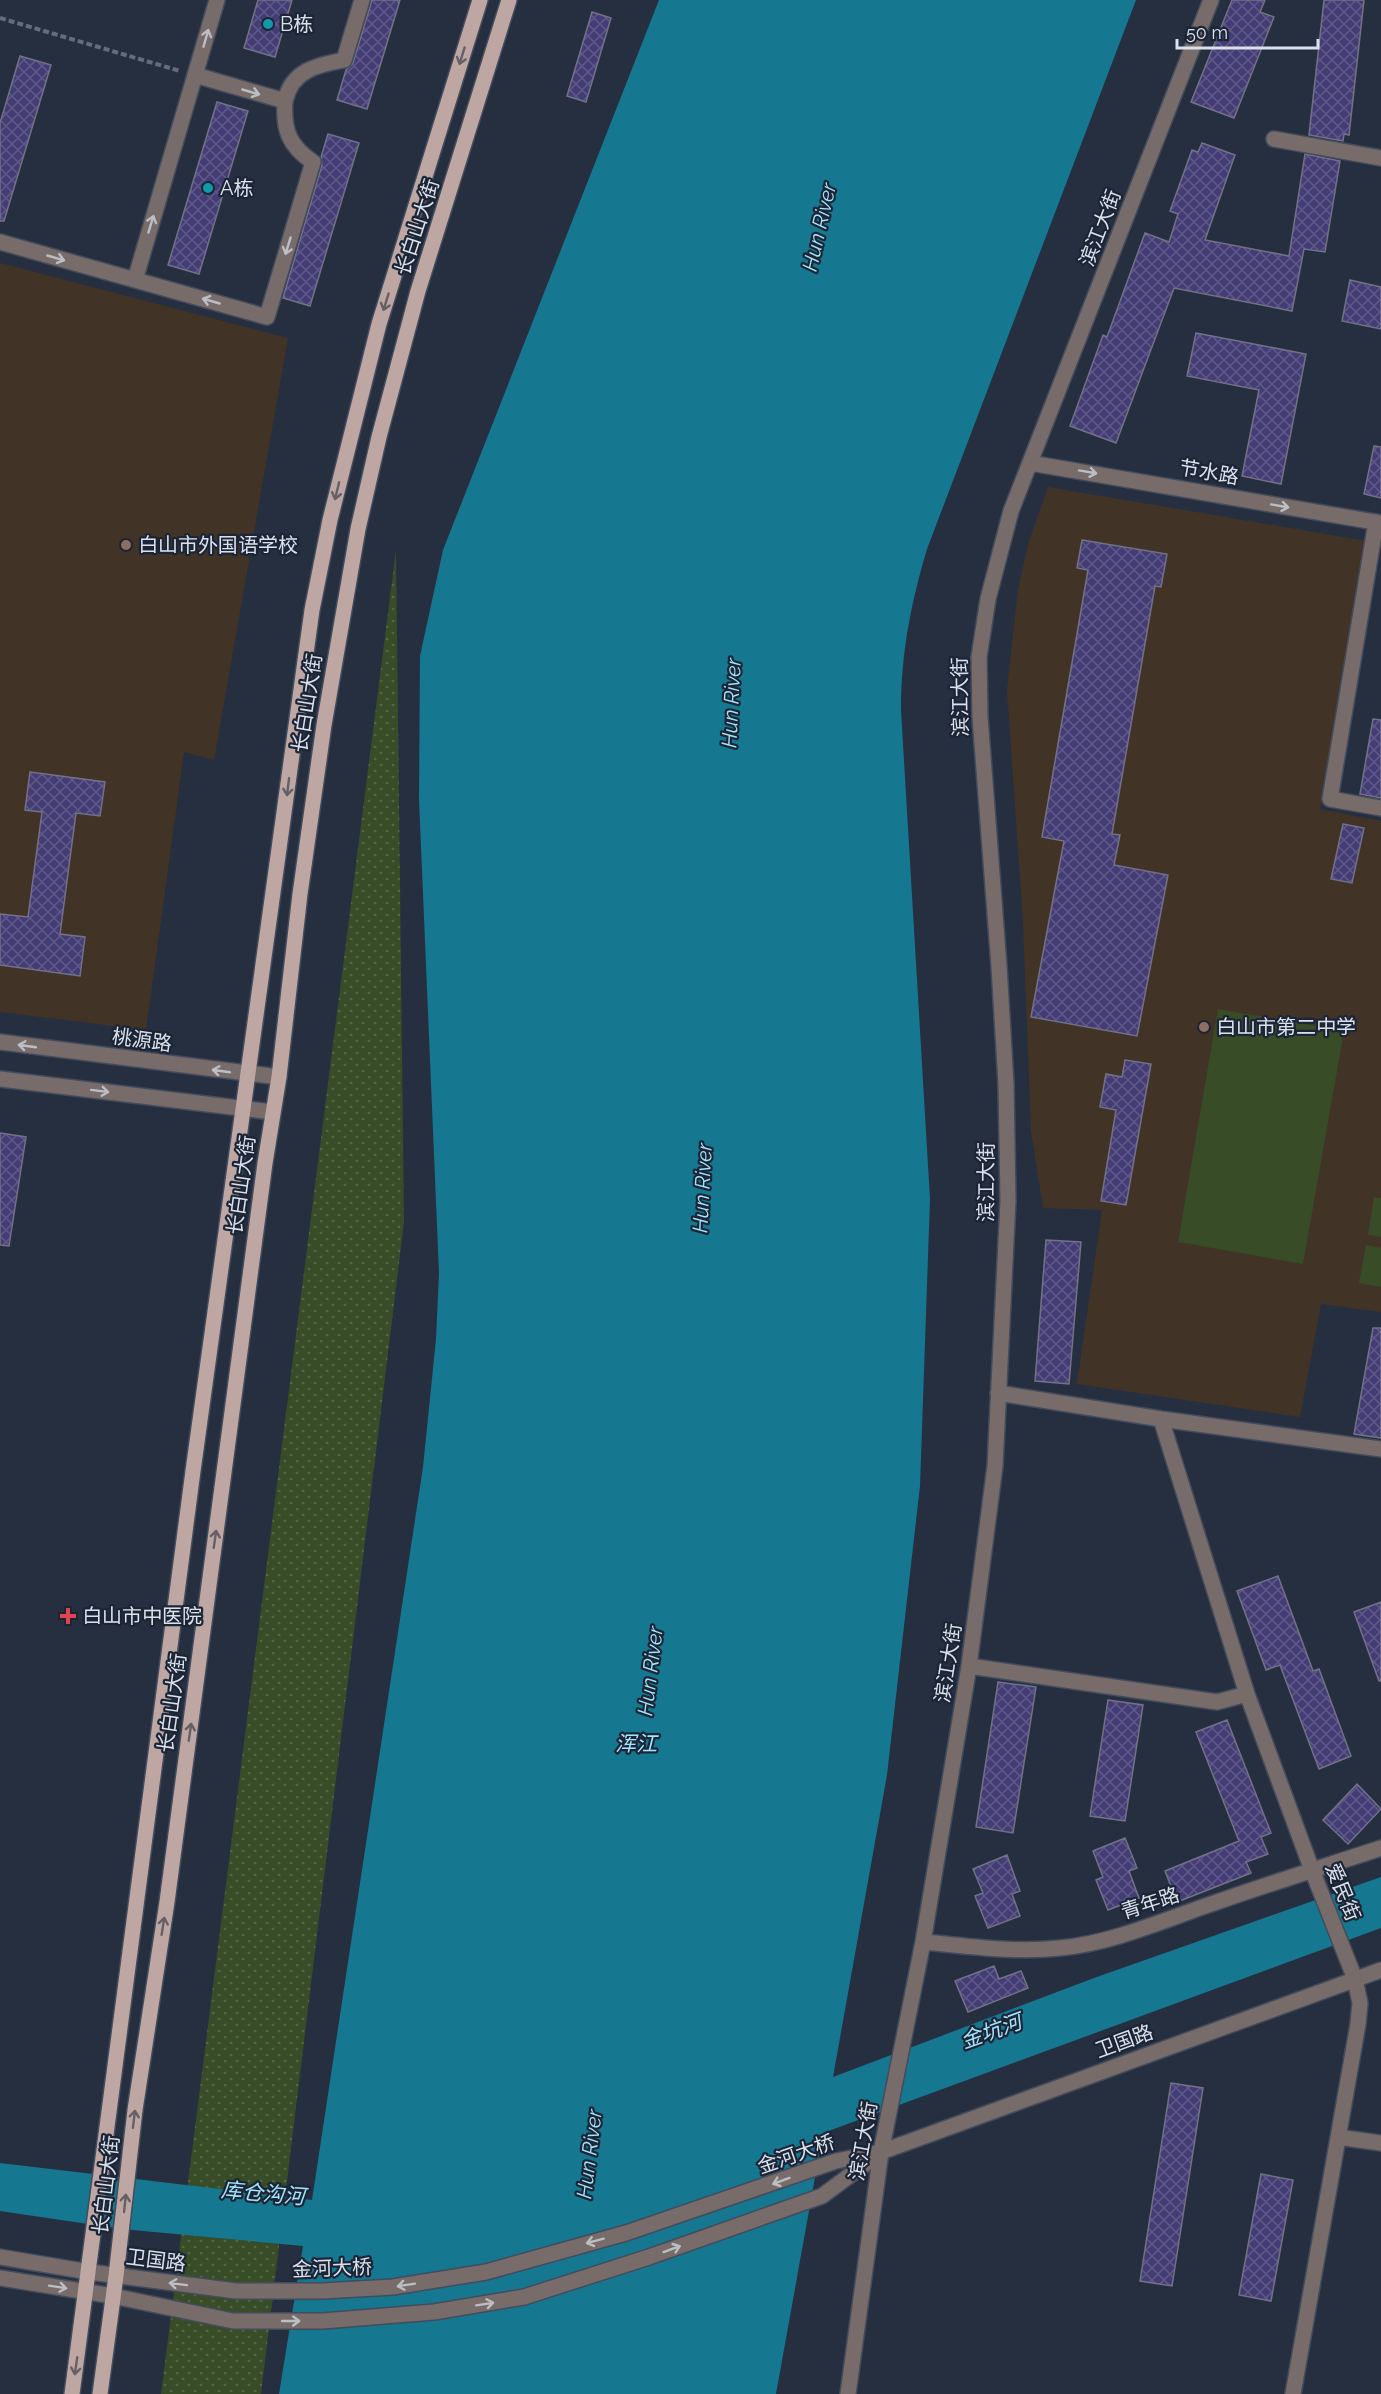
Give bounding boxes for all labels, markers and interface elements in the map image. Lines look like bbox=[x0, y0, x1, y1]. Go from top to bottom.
place label: B栋 bbox=[280, 12, 313, 36]
scale bar bbox=[1177, 12, 1318, 50]
marker: B栋 bbox=[261, 17, 275, 31]
text: 50 m bbox=[1186, 22, 1228, 43]
one-way arrow bbox=[201, 29, 212, 48]
one-way arrow bbox=[456, 46, 467, 65]
one-way arrow bbox=[242, 87, 261, 98]
place label: A栋 bbox=[220, 176, 254, 200]
street label: 长白山大街 bbox=[390, 176, 444, 278]
water label: Hun River bbox=[797, 180, 841, 274]
marker: A栋 bbox=[201, 181, 215, 195]
street label: 滨江大街 bbox=[1074, 186, 1126, 270]
one-way arrow bbox=[146, 215, 157, 234]
one-way arrow bbox=[282, 237, 293, 256]
one-way arrow bbox=[46, 252, 65, 264]
one-way arrow bbox=[380, 292, 391, 311]
one-way arrow bbox=[202, 295, 221, 306]
street label: 节水路 bbox=[1177, 455, 1241, 489]
one-way arrow bbox=[1078, 467, 1097, 478]
one-way arrow bbox=[331, 481, 342, 500]
one-way arrow bbox=[1270, 500, 1289, 511]
place label: 白山市外国语学校 bbox=[138, 533, 298, 557]
marker: 白山市外国语学校 bbox=[119, 538, 133, 552]
street label: 长白山大街 bbox=[287, 652, 327, 754]
water label: Hun River bbox=[716, 657, 746, 749]
street label: 滨江大街 bbox=[947, 657, 973, 737]
one-way arrow bbox=[282, 776, 293, 796]
place label: 白山市第二中学 bbox=[1216, 1015, 1356, 1039]
marker: 白山市第二中学 bbox=[1197, 1020, 1211, 1034]
street label: 桃源路 bbox=[111, 1024, 173, 1056]
one-way arrow bbox=[18, 1040, 38, 1051]
one-way arrow bbox=[211, 1066, 231, 1077]
one-way arrow bbox=[89, 1086, 109, 1097]
street label: 长白山大街 bbox=[222, 1134, 260, 1236]
water label: Hun River bbox=[687, 1142, 717, 1234]
street label: 滨江大街 bbox=[974, 1142, 998, 1222]
one-way arrow bbox=[210, 1530, 221, 1550]
place label: 白山市中医院 bbox=[82, 1604, 202, 1628]
marker: 白山市中医院 bbox=[59, 1607, 77, 1625]
street label: 滨江大街 bbox=[930, 1622, 966, 1704]
water label: Hun River bbox=[632, 1624, 668, 1717]
street label: 长白山大街 bbox=[153, 1652, 191, 1754]
one-way arrow bbox=[184, 1723, 195, 1743]
water label: 浑江 bbox=[615, 1731, 659, 1756]
street label: 爱民街 bbox=[1321, 1860, 1365, 1924]
street label: 青年路 bbox=[1118, 1882, 1182, 1924]
one-way arrow bbox=[158, 1916, 169, 1936]
water label: 金坑河 bbox=[957, 2007, 1029, 2054]
street label: 卫国路 bbox=[1092, 2019, 1156, 2063]
street label: 滨江大街 bbox=[844, 2100, 882, 2182]
water label: Hun River bbox=[571, 2107, 607, 2200]
one-way arrow bbox=[129, 2109, 140, 2129]
street label: 金河大桥 bbox=[754, 2130, 838, 2178]
street label: 长白山大街 bbox=[88, 2134, 124, 2236]
one-way arrow bbox=[772, 2176, 791, 2187]
water label: 库仓沟河 bbox=[220, 2177, 310, 2209]
one-way arrow bbox=[120, 2193, 131, 2213]
one-way arrow bbox=[586, 2236, 605, 2247]
one-way arrow bbox=[662, 2243, 681, 2254]
street label: 卫国路 bbox=[125, 2244, 187, 2276]
street label: 金河大桥 bbox=[292, 2255, 372, 2281]
one-way arrow bbox=[168, 2278, 188, 2289]
one-way arrow bbox=[396, 2280, 416, 2291]
one-way arrow bbox=[47, 2281, 67, 2292]
one-way arrow bbox=[475, 2298, 494, 2309]
one-way arrow bbox=[281, 2315, 301, 2327]
one-way arrow bbox=[70, 2356, 81, 2375]

